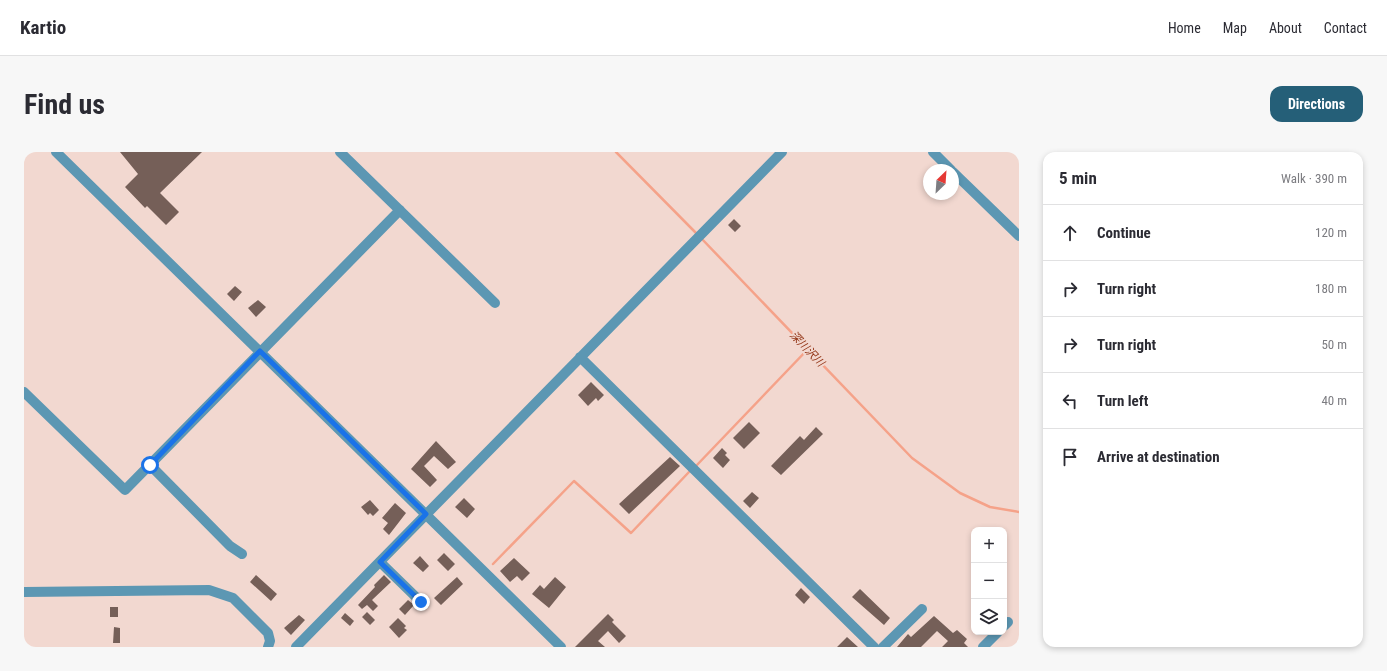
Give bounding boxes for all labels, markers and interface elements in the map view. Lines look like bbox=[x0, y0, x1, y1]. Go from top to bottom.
text: Kartio bbox=[20, 16, 66, 39]
text: Home bbox=[1168, 20, 1201, 36]
text: Map bbox=[1223, 20, 1247, 36]
text: About bbox=[1269, 20, 1302, 36]
text: Contact bbox=[1324, 20, 1367, 36]
button: Directions bbox=[1270, 86, 1363, 122]
text: Find us bbox=[24, 88, 105, 121]
north arrow bbox=[923, 164, 959, 200]
text: 5 min bbox=[1059, 168, 1097, 188]
text: Walk · 390 m bbox=[1281, 171, 1347, 186]
icon: ahead bbox=[1059, 222, 1081, 244]
text: Continue bbox=[1097, 224, 1151, 242]
text: 120 m bbox=[1315, 225, 1347, 240]
icon: right bbox=[1059, 278, 1081, 300]
text: Turn right bbox=[1097, 280, 1156, 298]
text: 180 m bbox=[1315, 281, 1347, 296]
water label: 深川沢川 bbox=[787, 329, 828, 370]
icon: right bbox=[1059, 334, 1081, 356]
text: Turn right bbox=[1097, 336, 1156, 354]
text: 50 m bbox=[1321, 337, 1347, 352]
icon: left bbox=[1059, 390, 1081, 412]
text: Turn left bbox=[1097, 392, 1148, 410]
text: 40 m bbox=[1321, 393, 1347, 408]
icon: arrive bbox=[1059, 446, 1081, 468]
text: Arrive at destination bbox=[1097, 448, 1220, 466]
route start bbox=[141, 456, 159, 474]
map controls bbox=[971, 527, 1007, 635]
button: + bbox=[971, 527, 1007, 563]
button: − bbox=[971, 563, 1007, 599]
route end bbox=[412, 593, 430, 611]
button: layers bbox=[971, 599, 1007, 635]

